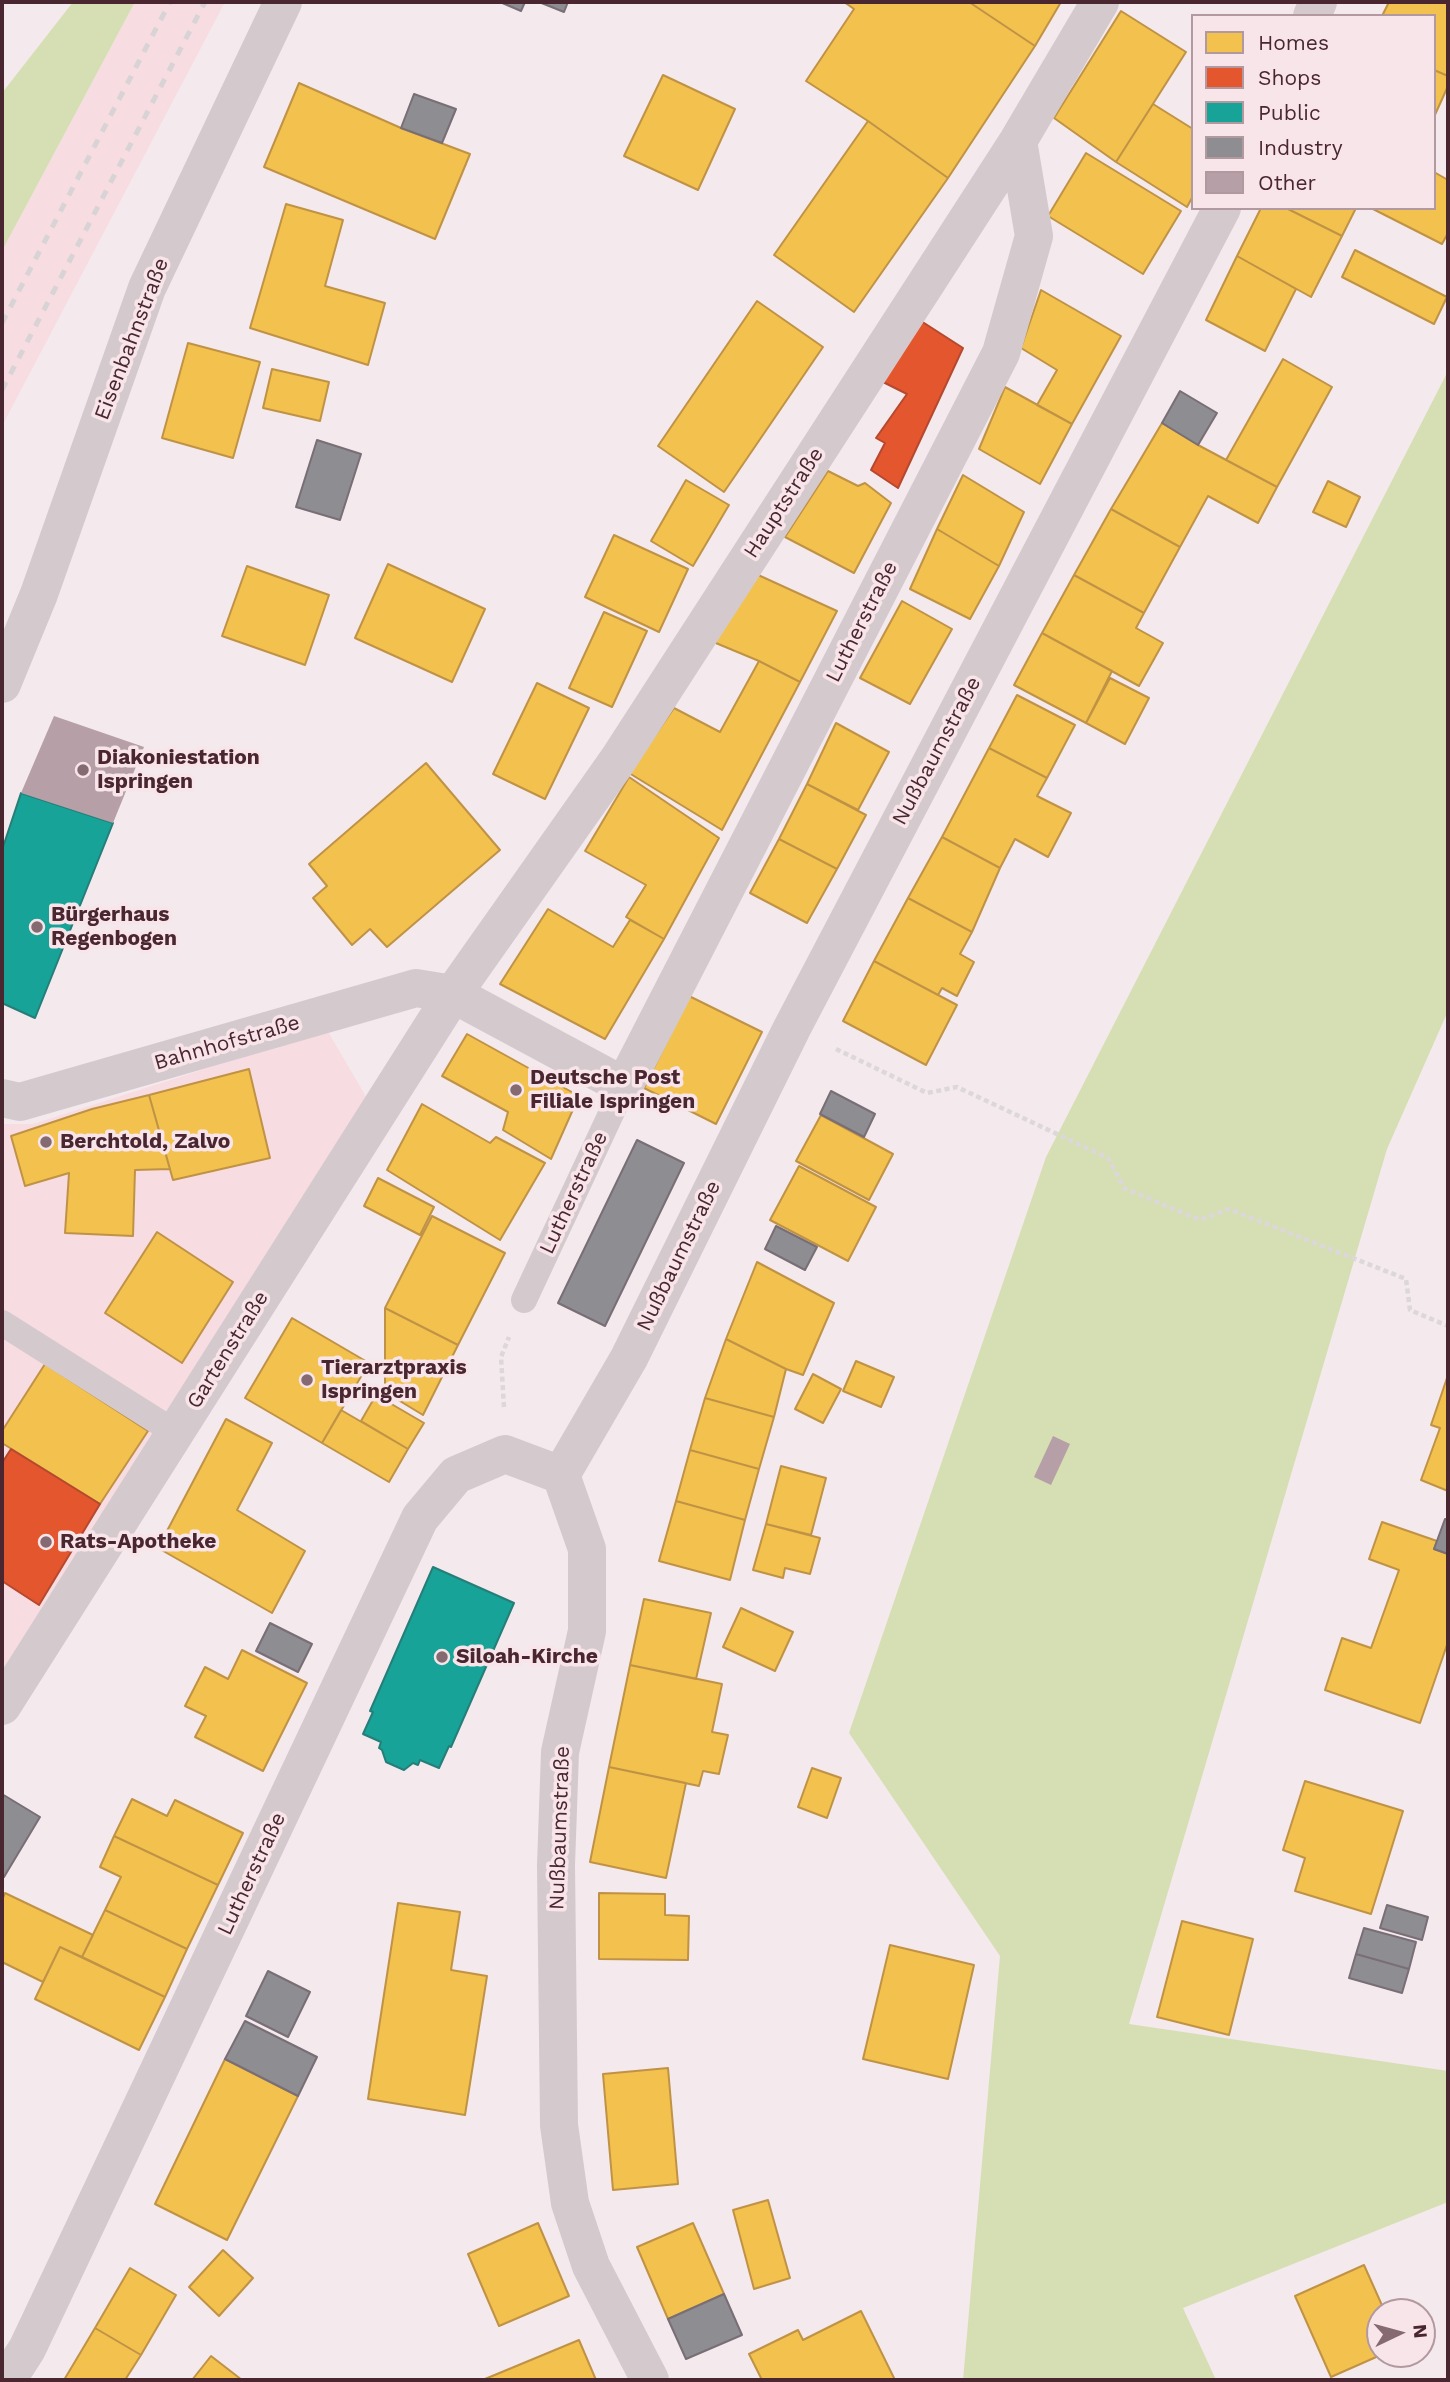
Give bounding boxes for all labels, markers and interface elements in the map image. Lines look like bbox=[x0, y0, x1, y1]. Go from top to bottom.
legend bbox=[1191, 14, 1436, 210]
text: Homes bbox=[1258, 30, 1329, 55]
text: Shops bbox=[1258, 65, 1321, 90]
text: Public bbox=[1258, 100, 1321, 125]
text: Industry bbox=[1258, 135, 1343, 160]
text: Other bbox=[1258, 170, 1316, 195]
street label: Eisenbahnstraße bbox=[90, 255, 174, 423]
street label: Hauptstraße bbox=[739, 443, 829, 563]
street label: Lutherstraße bbox=[821, 557, 903, 687]
street label: Nußbaumstraße bbox=[887, 673, 987, 829]
place label: Diakoniestation Ispringen bbox=[97, 745, 260, 795]
marker: Diakoniestation Ispringen bbox=[75, 762, 91, 778]
place label: Bürgerhaus Regenbogen bbox=[51, 902, 177, 952]
marker: Bürgerhaus Regenbogen bbox=[29, 919, 45, 935]
street label: Bahnhofstraße bbox=[151, 1010, 303, 1076]
place label: Deutsche Post Filiale Ispringen bbox=[530, 1065, 695, 1115]
marker: Deutsche Post Filiale Ispringen bbox=[508, 1082, 524, 1098]
street label: Lutherstraße bbox=[535, 1128, 613, 1258]
place label: Berchtold, Zalvo bbox=[60, 1129, 230, 1155]
marker: Berchtold, Zalvo bbox=[38, 1134, 54, 1150]
street label: Nußbaumstraße bbox=[632, 1177, 726, 1335]
street label: Gartenstraße bbox=[182, 1286, 274, 1414]
place label: Tierarztpraxis Ispringen bbox=[321, 1355, 467, 1405]
marker: Tierarztpraxis Ispringen bbox=[299, 1372, 315, 1388]
place label: Rats-Apotheke bbox=[60, 1529, 216, 1555]
marker: Rats-Apotheke bbox=[38, 1534, 54, 1550]
place label: Siloah-Kirche bbox=[456, 1644, 598, 1670]
marker: Siloah-Kirche bbox=[434, 1649, 450, 1665]
street label: Nußbaumstraße bbox=[545, 1745, 575, 1911]
street label: Lutherstraße bbox=[213, 1809, 291, 1939]
north arrow bbox=[1366, 2298, 1436, 2368]
text: N bbox=[1408, 2323, 1432, 2339]

